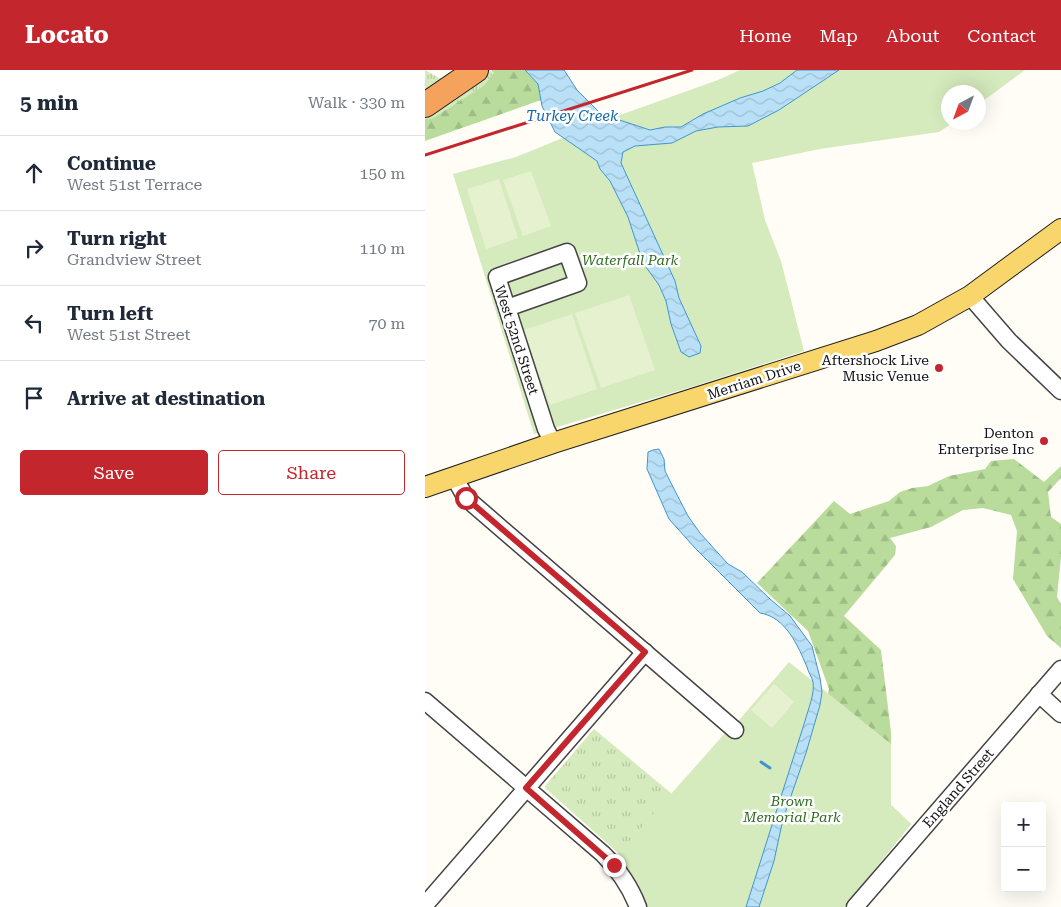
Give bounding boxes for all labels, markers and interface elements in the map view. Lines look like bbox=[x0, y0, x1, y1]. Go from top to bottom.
text: Locato bbox=[25, 21, 109, 49]
text: Home bbox=[739, 25, 791, 46]
text: Map bbox=[819, 25, 858, 46]
text: About bbox=[886, 25, 939, 46]
text: Contact bbox=[967, 25, 1036, 46]
north arrow bbox=[941, 85, 986, 130]
text: 5 min bbox=[20, 91, 78, 115]
text: Walk · 330 m bbox=[308, 93, 405, 112]
water label: Turkey Creek bbox=[526, 107, 619, 125]
text: Continue bbox=[67, 152, 156, 175]
icon: ahead bbox=[20, 159, 48, 187]
text: 150 m bbox=[359, 164, 405, 183]
text: West 51st Terrace bbox=[67, 175, 202, 194]
text: Turn right bbox=[67, 227, 167, 250]
icon: right bbox=[20, 234, 48, 262]
text: 110 m bbox=[359, 239, 405, 258]
text: Grandview Street bbox=[67, 250, 201, 269]
park label: Waterfall Park bbox=[582, 252, 678, 268]
street label: West 52nd Street bbox=[492, 283, 542, 397]
text: Turn left bbox=[67, 302, 153, 325]
icon: left bbox=[20, 309, 48, 337]
text: 70 m bbox=[368, 314, 405, 333]
text: West 51st Street bbox=[67, 325, 190, 344]
place label: Aftershock Live Music Venue bbox=[822, 352, 929, 384]
street label: Merriam Drive bbox=[705, 357, 803, 403]
marker: Aftershock Live Music Venue bbox=[933, 362, 945, 374]
icon: arrive bbox=[20, 384, 48, 412]
text: Arrive at destination bbox=[67, 387, 265, 410]
place label: Denton Enterprise Inc bbox=[938, 425, 1034, 457]
marker: Denton Enterprise Inc bbox=[1038, 435, 1050, 447]
button: Save bbox=[20, 450, 208, 495]
button: Share bbox=[218, 450, 405, 495]
route start bbox=[455, 487, 478, 510]
street label: England Street bbox=[919, 745, 997, 831]
park label: Brown Memorial Park bbox=[742, 793, 841, 825]
map controls bbox=[1001, 802, 1046, 892]
button: + bbox=[1001, 802, 1046, 847]
button: − bbox=[1001, 847, 1046, 892]
route end bbox=[603, 854, 626, 877]

